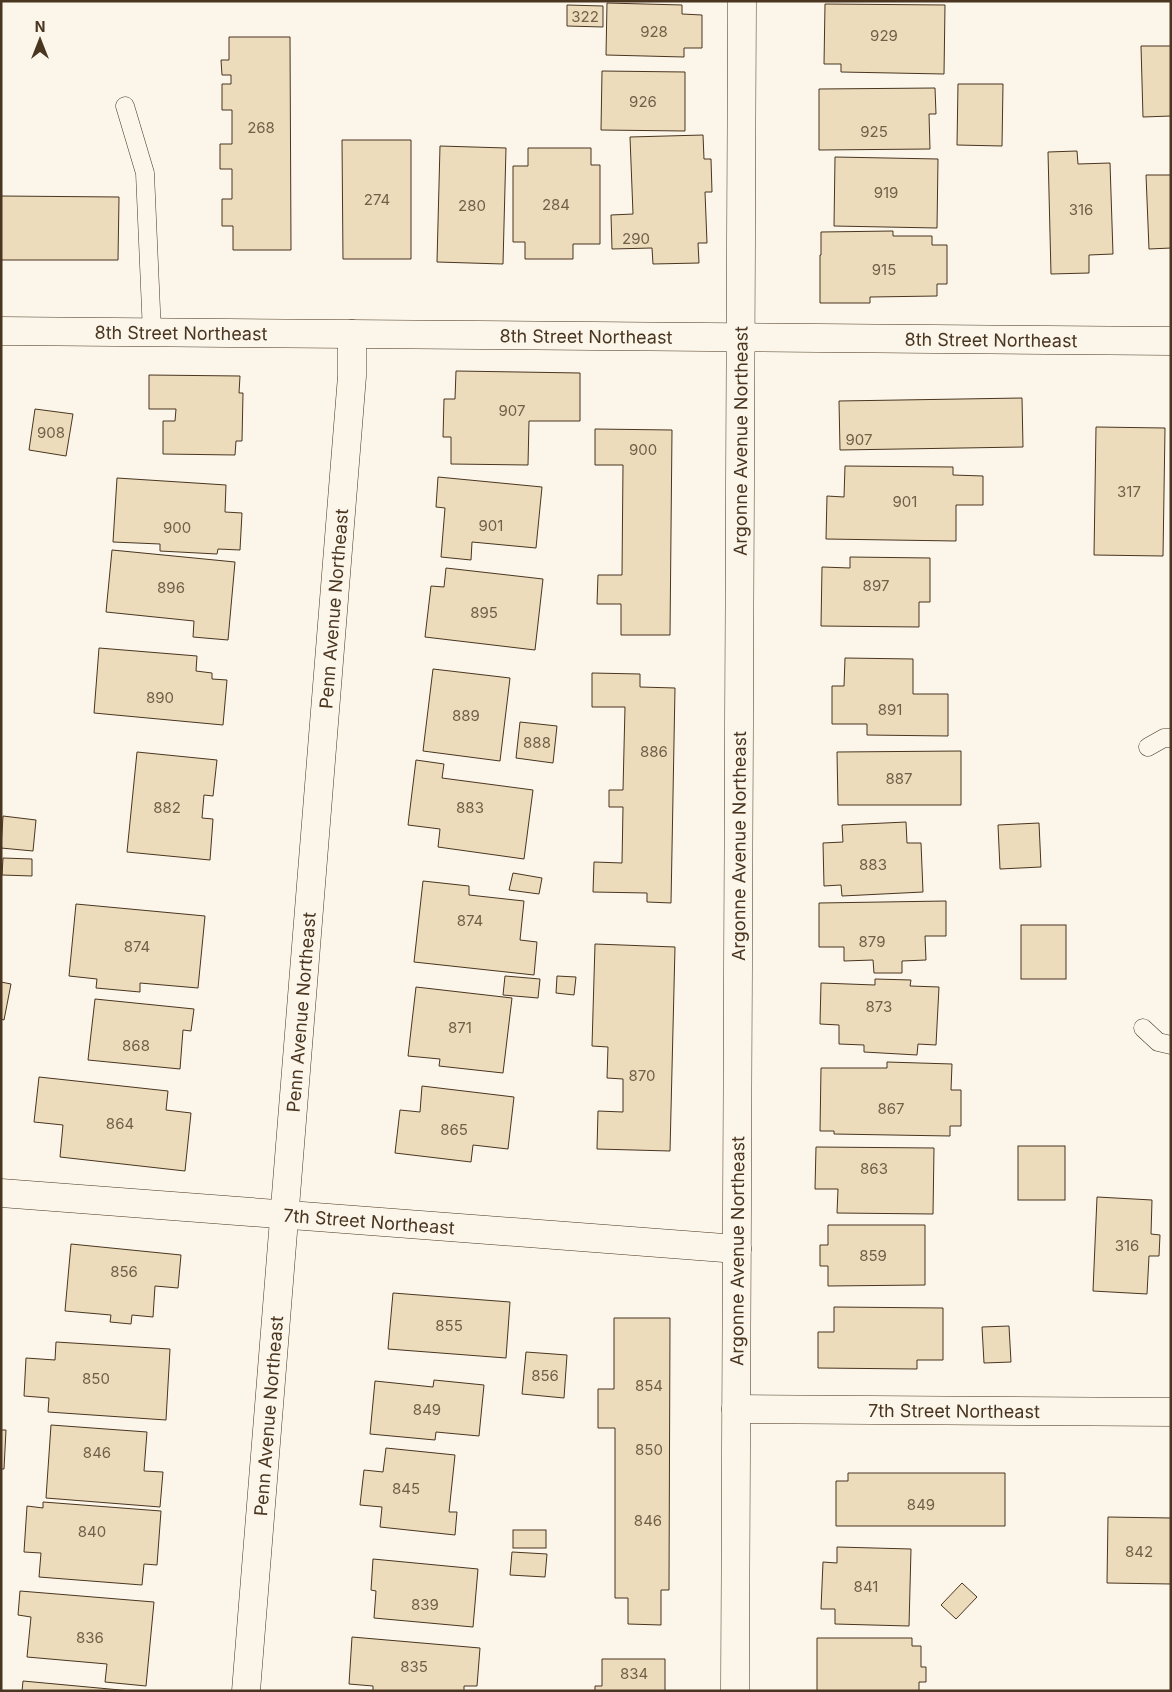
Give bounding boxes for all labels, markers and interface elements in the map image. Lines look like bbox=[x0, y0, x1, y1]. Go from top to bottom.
house number: 322 bbox=[571, 7, 599, 26]
north arrow bbox=[15, 15, 65, 65]
text: N bbox=[35, 18, 45, 35]
house number: 928 bbox=[640, 22, 668, 41]
house number: 929 bbox=[870, 26, 898, 45]
house number: 926 bbox=[629, 92, 657, 111]
house number: 268 bbox=[247, 118, 275, 137]
house number: 925 bbox=[860, 122, 888, 141]
house number: 919 bbox=[874, 183, 898, 202]
house number: 274 bbox=[364, 190, 390, 209]
house number: 284 bbox=[542, 195, 570, 214]
house number: 280 bbox=[458, 196, 486, 215]
house number: 316 bbox=[1069, 200, 1093, 219]
house number: 290 bbox=[622, 229, 650, 248]
house number: 915 bbox=[872, 260, 896, 279]
street label: 8th Street Northeast bbox=[95, 321, 268, 344]
street label: 8th Street Northeast bbox=[499, 325, 673, 347]
street label: Argonne Avenue Northeast bbox=[729, 326, 751, 556]
street label: 8th Street Northeast bbox=[904, 328, 1078, 351]
house number: 907 bbox=[499, 401, 525, 420]
house number: 908 bbox=[37, 423, 65, 442]
house number: 907 bbox=[846, 430, 872, 449]
house number: 900 bbox=[629, 440, 657, 459]
house number: 317 bbox=[1117, 482, 1141, 501]
house number: 901 bbox=[893, 492, 917, 511]
street label: Penn Avenue Northeast bbox=[315, 508, 352, 709]
house number: 901 bbox=[479, 516, 503, 535]
house number: 900 bbox=[163, 518, 191, 537]
house number: 897 bbox=[863, 576, 889, 595]
house number: 896 bbox=[157, 578, 185, 597]
house number: 895 bbox=[470, 603, 498, 622]
house number: 890 bbox=[146, 688, 174, 707]
house number: 891 bbox=[878, 700, 902, 719]
house number: 889 bbox=[452, 706, 480, 725]
street label: Argonne Avenue Northeast bbox=[728, 731, 749, 961]
house number: 888 bbox=[523, 733, 551, 752]
house number: 886 bbox=[640, 742, 668, 761]
house number: 887 bbox=[885, 769, 913, 788]
house number: 882 bbox=[153, 798, 181, 817]
house number: 883 bbox=[456, 798, 484, 817]
house number: 883 bbox=[859, 855, 887, 874]
street label: Penn Avenue Northeast bbox=[282, 911, 319, 1113]
house number: 874 bbox=[457, 911, 483, 930]
house number: 879 bbox=[859, 932, 885, 951]
house number: 874 bbox=[124, 937, 150, 956]
house number: 873 bbox=[866, 997, 892, 1016]
house number: 871 bbox=[448, 1018, 472, 1037]
house number: 868 bbox=[122, 1036, 150, 1055]
house number: 870 bbox=[629, 1066, 656, 1085]
house number: 867 bbox=[877, 1099, 905, 1118]
house number: 864 bbox=[106, 1114, 134, 1133]
house number: 865 bbox=[440, 1120, 468, 1139]
street label: Argonne Avenue Northeast bbox=[726, 1136, 748, 1366]
house number: 863 bbox=[860, 1159, 888, 1178]
street label: 7th Street Northeast bbox=[282, 1204, 456, 1238]
house number: 316 bbox=[1115, 1236, 1139, 1255]
house number: 859 bbox=[859, 1246, 887, 1265]
house number: 856 bbox=[110, 1262, 138, 1281]
street label: Penn Avenue Northeast bbox=[250, 1315, 287, 1517]
house number: 855 bbox=[435, 1316, 463, 1335]
house number: 856 bbox=[531, 1366, 559, 1385]
house number: 850 bbox=[82, 1369, 110, 1388]
house number: 854 bbox=[635, 1376, 663, 1395]
street label: 7th Street Northeast bbox=[868, 1399, 1040, 1422]
house number: 849 bbox=[413, 1400, 441, 1419]
house number: 850 bbox=[635, 1440, 663, 1459]
house number: 846 bbox=[83, 1443, 111, 1462]
house number: 845 bbox=[392, 1479, 420, 1498]
house number: 849 bbox=[907, 1495, 935, 1514]
house number: 846 bbox=[634, 1511, 662, 1530]
house number: 840 bbox=[78, 1522, 106, 1541]
house number: 842 bbox=[1125, 1542, 1153, 1561]
house number: 841 bbox=[854, 1577, 878, 1596]
house number: 839 bbox=[411, 1595, 439, 1614]
house number: 836 bbox=[76, 1628, 104, 1647]
house number: 835 bbox=[400, 1657, 428, 1676]
house number: 834 bbox=[620, 1664, 648, 1683]

